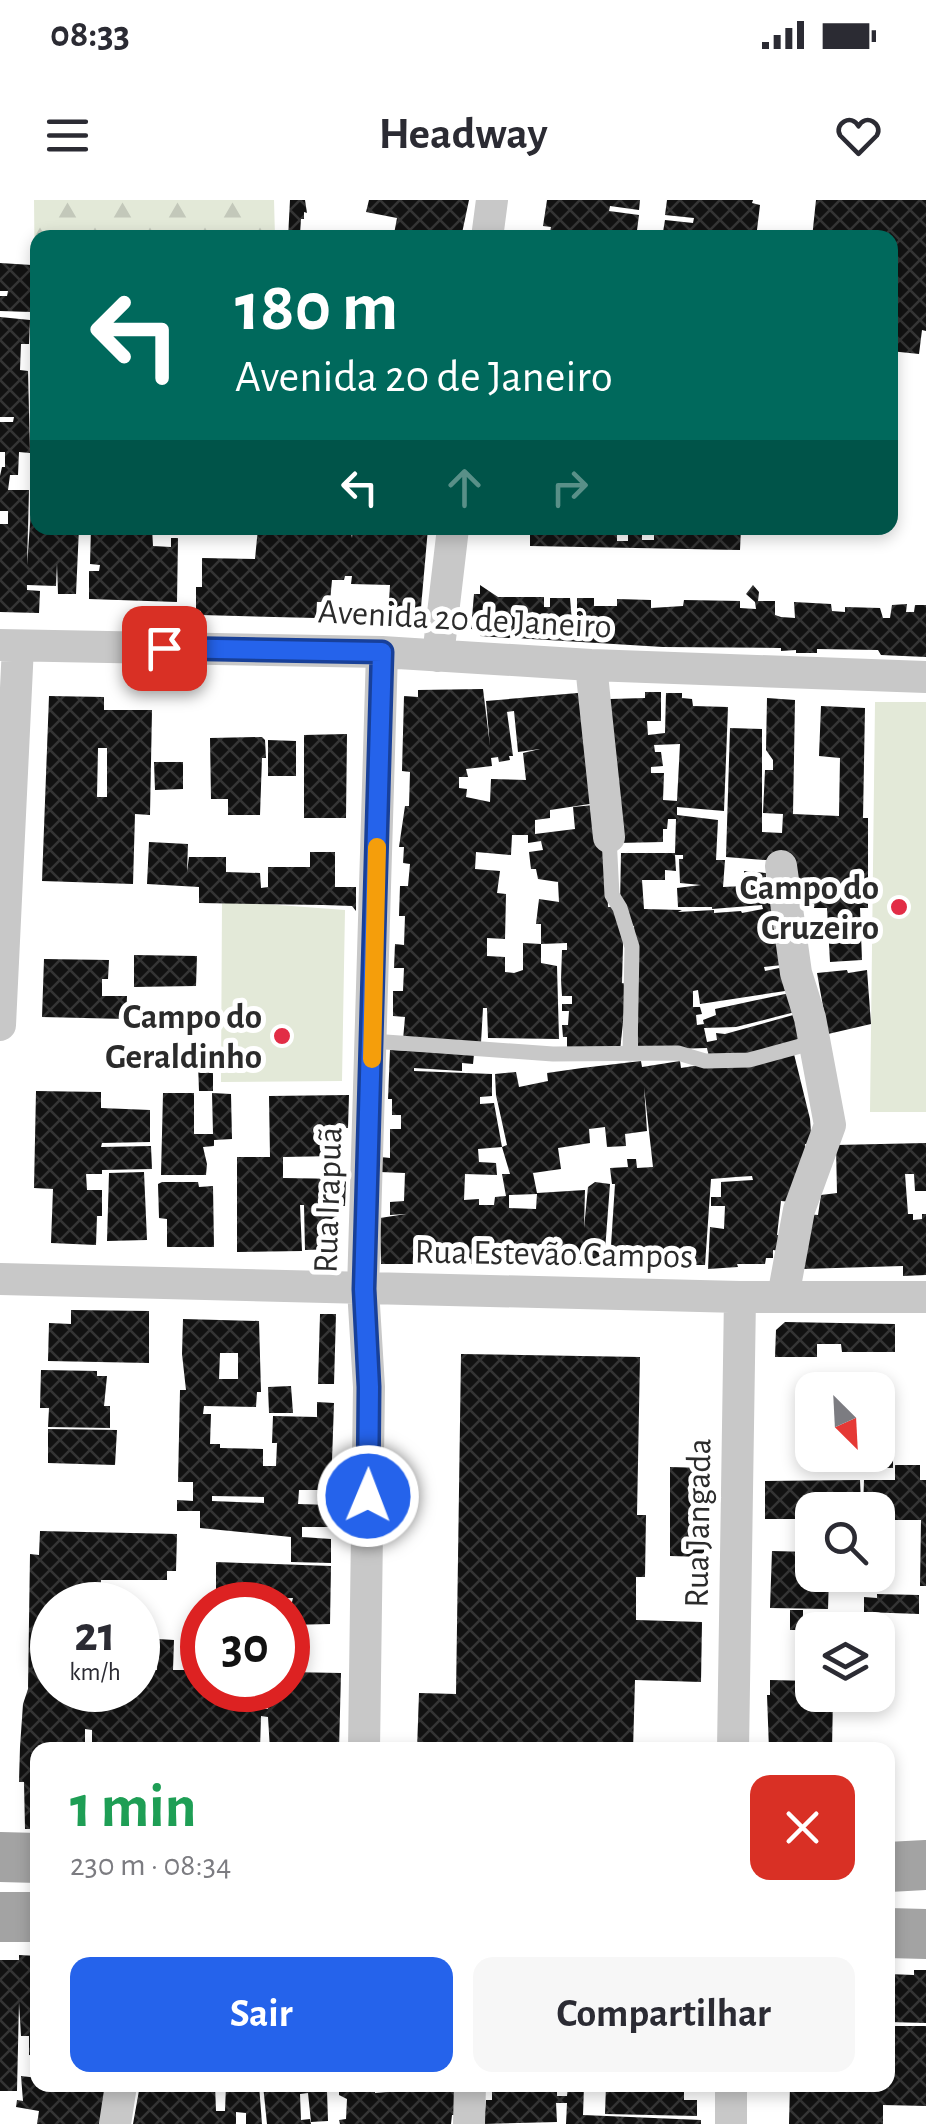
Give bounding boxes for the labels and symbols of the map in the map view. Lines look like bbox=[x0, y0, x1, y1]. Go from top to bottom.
street label: Avenida 20 de Janeiro bbox=[317, 594, 613, 645]
pin bbox=[122, 606, 207, 691]
place label: Campo do Cruzeiro bbox=[740, 871, 879, 946]
marker: Campo do Cruzeiro bbox=[888, 896, 910, 918]
place label: Campo do Geraldinho bbox=[105, 1000, 262, 1075]
marker: Campo do Geraldinho bbox=[271, 1025, 293, 1047]
street label: Rua Irapuã bbox=[308, 1126, 349, 1274]
street label: Rua Estevão Campos bbox=[414, 1235, 693, 1274]
north arrow bbox=[795, 1372, 895, 1472]
street label: Rua Jangada bbox=[680, 1438, 717, 1608]
position arrow bbox=[316, 1444, 420, 1548]
speed limit sign: 30 bbox=[180, 1582, 310, 1712]

